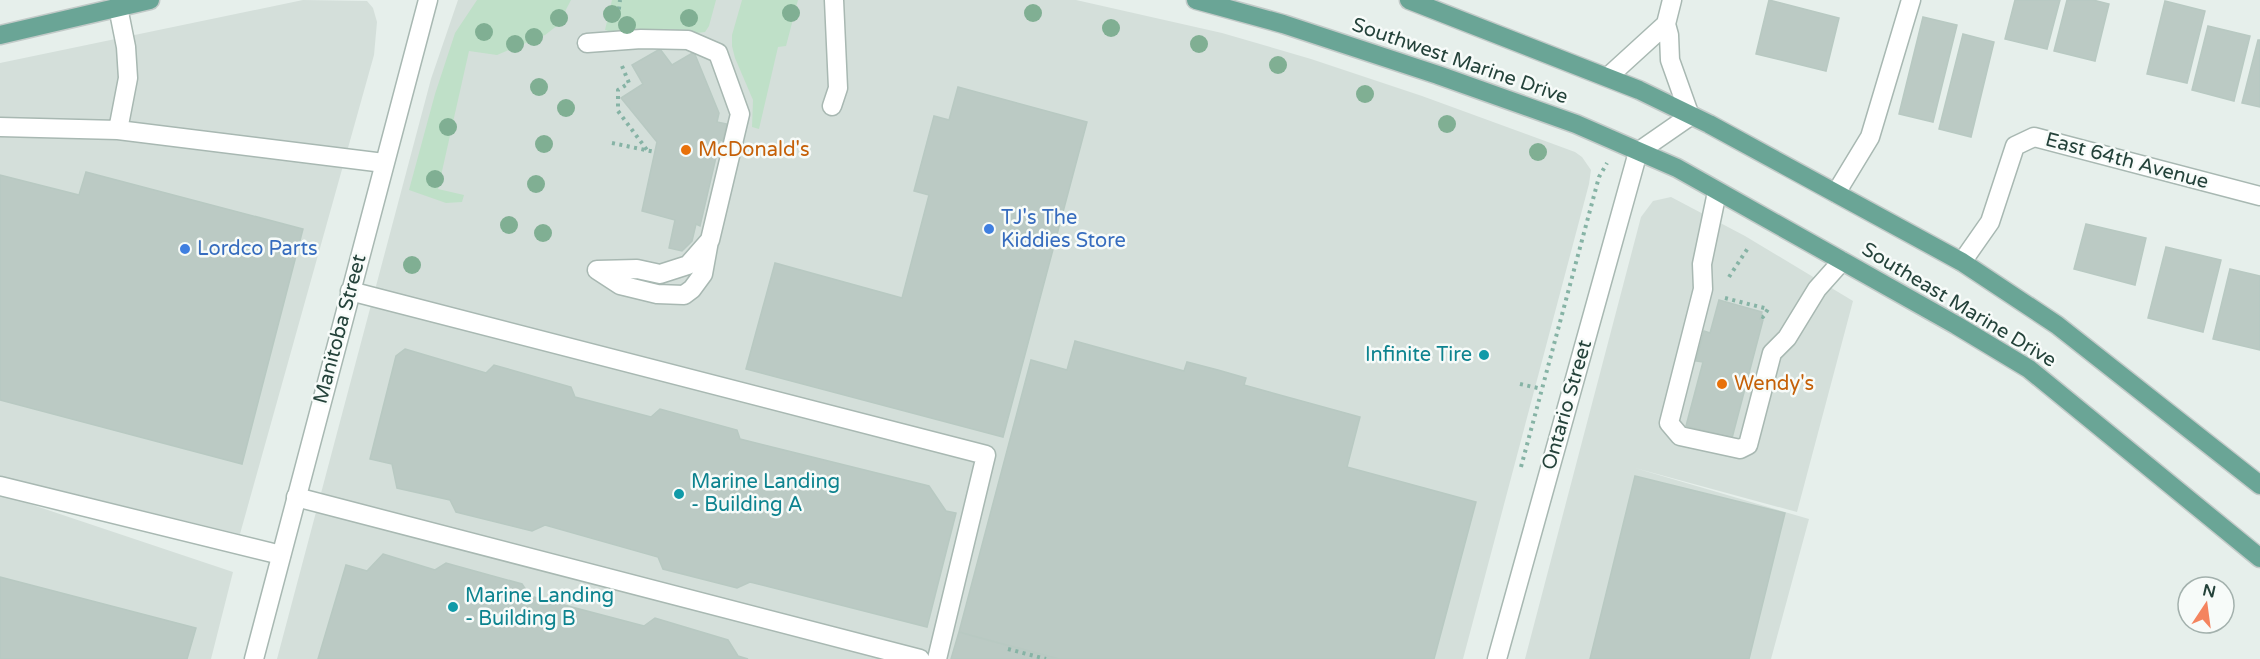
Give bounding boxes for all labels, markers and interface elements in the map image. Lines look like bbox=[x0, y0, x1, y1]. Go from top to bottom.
street label: Southwest Marine Drive bbox=[1349, 13, 1571, 109]
street label: East 64th Avenue bbox=[2043, 128, 2211, 194]
place label: McDonald's bbox=[698, 138, 810, 162]
marker: McDonald's bbox=[679, 143, 693, 157]
place label: TJ's The Kiddies Store bbox=[1001, 206, 1126, 253]
marker: TJ's The Kiddies Store bbox=[982, 222, 996, 236]
place label: Lordco Parts bbox=[197, 237, 318, 261]
street label: Southeast Marine Drive bbox=[1857, 237, 2061, 373]
marker: Lordco Parts bbox=[178, 242, 192, 256]
street label: Manitoba Street bbox=[309, 251, 372, 406]
street label: Ontario Street bbox=[1537, 337, 1597, 473]
place label: Infinite Tire bbox=[1365, 343, 1472, 367]
marker: Infinite Tire bbox=[1477, 348, 1491, 362]
place label: Wendy's bbox=[1734, 372, 1814, 396]
marker: Wendy's bbox=[1715, 377, 1729, 391]
place label: Marine Landing - Building A bbox=[691, 470, 840, 517]
marker: Marine Landing - Building A bbox=[672, 487, 686, 501]
north arrow bbox=[2176, 575, 2236, 635]
text: N bbox=[2201, 580, 2218, 603]
place label: Marine Landing - Building B bbox=[465, 584, 614, 631]
marker: Marine Landing - Building B bbox=[446, 600, 460, 614]

